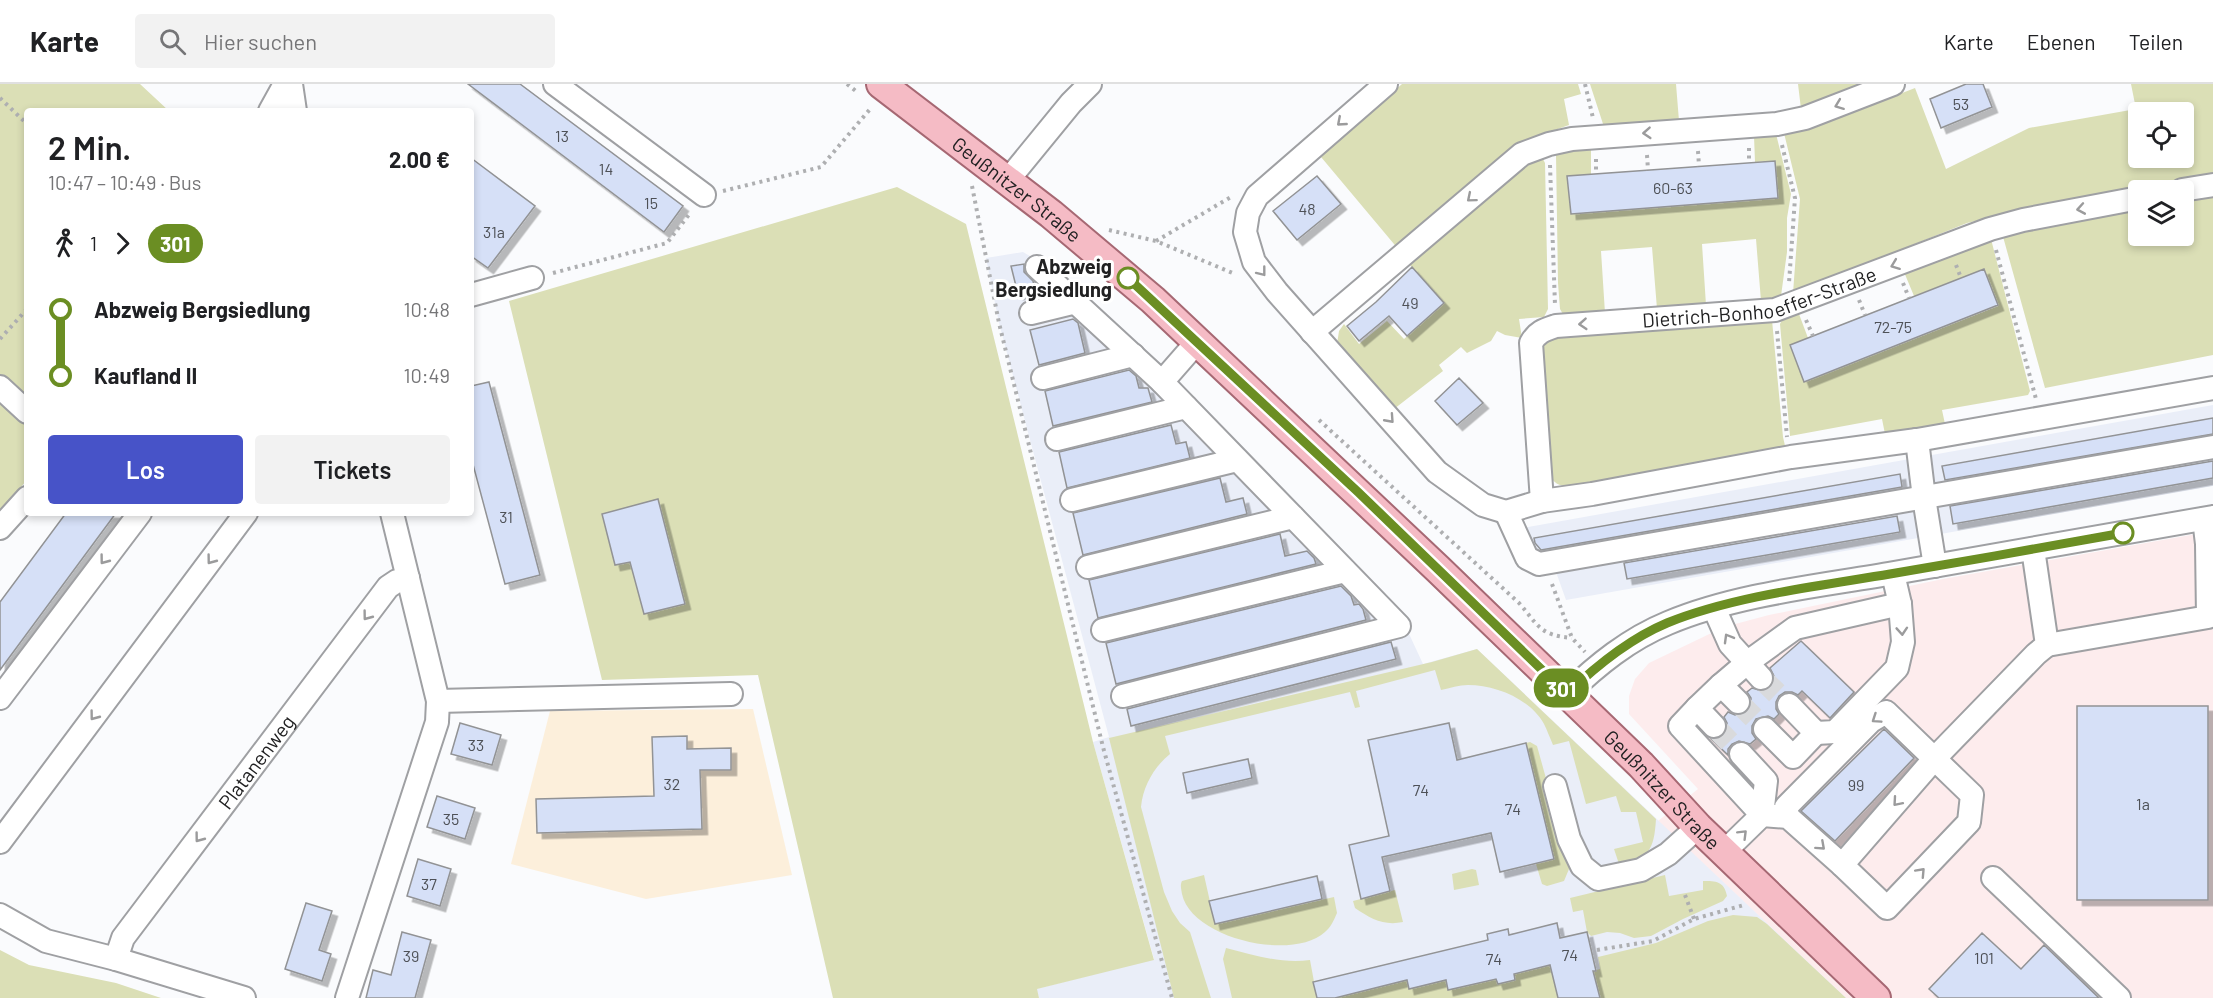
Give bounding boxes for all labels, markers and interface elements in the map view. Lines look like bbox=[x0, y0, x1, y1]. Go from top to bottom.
search box bbox=[135, 14, 555, 68]
text: Karte bbox=[30, 24, 99, 58]
icon: search bbox=[156, 25, 189, 58]
text: Hier suchen bbox=[204, 28, 317, 54]
text: Karte bbox=[1944, 29, 1994, 54]
text: Ebenen bbox=[2027, 29, 2096, 54]
text: Teilen bbox=[2129, 29, 2183, 54]
house number: 53 bbox=[1953, 94, 1969, 113]
one-way arrow bbox=[1834, 98, 1845, 110]
map controls bbox=[2128, 102, 2194, 246]
button: locate bbox=[2128, 102, 2194, 168]
one-way arrow bbox=[1338, 115, 1348, 126]
house number: 13 bbox=[555, 126, 569, 145]
text: 2 Min. bbox=[48, 127, 131, 167]
one-way arrow bbox=[1643, 127, 1652, 140]
street label: Geußnitzer Straße bbox=[948, 131, 1087, 247]
text: 2.00 € bbox=[389, 146, 450, 172]
house number: 14 bbox=[599, 159, 613, 178]
text: 10:47 – 10:49 · Bus bbox=[48, 170, 201, 194]
house number: 60-63 bbox=[1653, 178, 1693, 197]
button: layers bbox=[2128, 180, 2194, 246]
one-way arrow bbox=[1467, 190, 1478, 201]
house number: 15 bbox=[644, 193, 658, 212]
house number: 48 bbox=[1298, 199, 1316, 218]
one-way arrow bbox=[2077, 202, 2087, 215]
house number: 31a bbox=[483, 222, 505, 241]
icon: walk bbox=[48, 227, 81, 260]
icon: forward bbox=[106, 227, 139, 260]
text: 1 bbox=[90, 231, 97, 255]
text: 301 bbox=[160, 231, 191, 256]
place label: Abzweig Bergsiedlung bbox=[995, 254, 1112, 301]
one-way arrow bbox=[1891, 258, 1901, 271]
street label: Dietrich-Bonhoeffer-Straße bbox=[1641, 261, 1879, 332]
one-way arrow bbox=[1255, 266, 1266, 277]
marker: Abzweig Bergsiedlung bbox=[1117, 267, 1139, 289]
house number: 49 bbox=[1401, 293, 1419, 312]
text: Abzweig Bergsiedlung bbox=[94, 296, 311, 322]
text: 10:48 bbox=[403, 297, 450, 321]
one-way arrow bbox=[1578, 317, 1587, 330]
house number: 72-75 bbox=[1874, 317, 1912, 336]
text: Kaufland II bbox=[94, 362, 197, 388]
text: 10:49 bbox=[403, 363, 450, 387]
one-way arrow bbox=[1383, 412, 1394, 423]
button: Los bbox=[48, 435, 243, 504]
button: Tickets bbox=[255, 435, 450, 504]
house number: 31 bbox=[499, 507, 513, 526]
unlabelled marker bbox=[2112, 522, 2134, 544]
one-way arrow bbox=[101, 553, 112, 564]
one-way arrow bbox=[207, 553, 218, 564]
one-way arrow bbox=[363, 609, 374, 620]
one-way arrow bbox=[1895, 627, 1908, 636]
one-way arrow bbox=[1723, 634, 1735, 644]
line badge: 301 bbox=[1526, 668, 1596, 708]
text: 301 bbox=[1546, 676, 1576, 701]
one-way arrow bbox=[91, 710, 102, 721]
street label: Platanenweg bbox=[213, 710, 299, 813]
one-way arrow bbox=[1872, 712, 1883, 723]
street label: Geußnitzer Straße bbox=[1600, 724, 1726, 854]
house number: 33 bbox=[468, 735, 484, 754]
house number: 32 bbox=[664, 774, 680, 793]
house number: 99 bbox=[1848, 775, 1864, 794]
house number: 74 bbox=[1413, 780, 1429, 799]
house number: 1a bbox=[2136, 794, 2150, 813]
one-way arrow bbox=[1893, 795, 1904, 806]
house number: 74 bbox=[1505, 799, 1521, 818]
house number: 35 bbox=[443, 809, 459, 828]
one-way arrow bbox=[1736, 830, 1747, 841]
one-way arrow bbox=[195, 832, 206, 843]
one-way arrow bbox=[1814, 839, 1825, 850]
one-way arrow bbox=[1913, 869, 1924, 880]
house number: 37 bbox=[421, 874, 437, 893]
house number: 74 bbox=[1562, 945, 1578, 964]
house number: 39 bbox=[403, 946, 419, 965]
house number: 101 bbox=[1974, 948, 1994, 967]
house number: 74 bbox=[1486, 949, 1502, 968]

